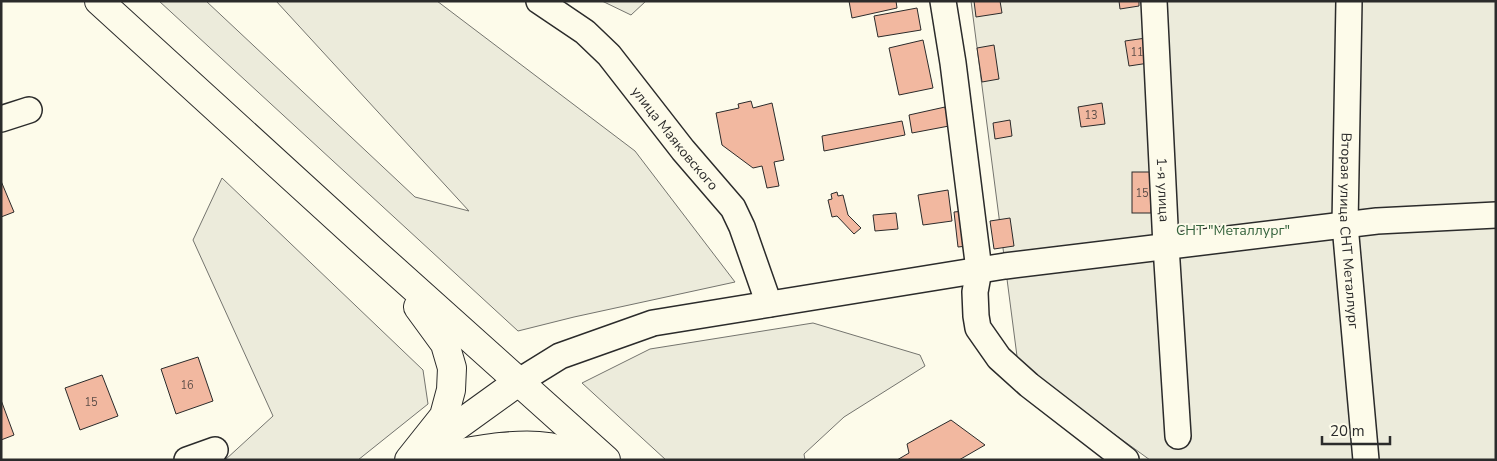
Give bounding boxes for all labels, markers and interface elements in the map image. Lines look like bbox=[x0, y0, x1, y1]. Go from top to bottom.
house number: 11 bbox=[1130, 45, 1144, 60]
street label: улица Маяковского bbox=[627, 82, 723, 194]
house number: 13 bbox=[1084, 108, 1098, 123]
street label: Вторая улица СНТ Металлург bbox=[1335, 132, 1364, 330]
street label: 1-я улица bbox=[1152, 157, 1174, 222]
house number: 15 bbox=[1135, 186, 1149, 201]
park label: СНТ "Металлург" bbox=[1176, 221, 1290, 240]
house number: 16 bbox=[180, 378, 194, 393]
house number: 15 bbox=[84, 395, 98, 410]
scale bar bbox=[1322, 414, 1390, 446]
text: 20 m bbox=[1330, 421, 1365, 441]

